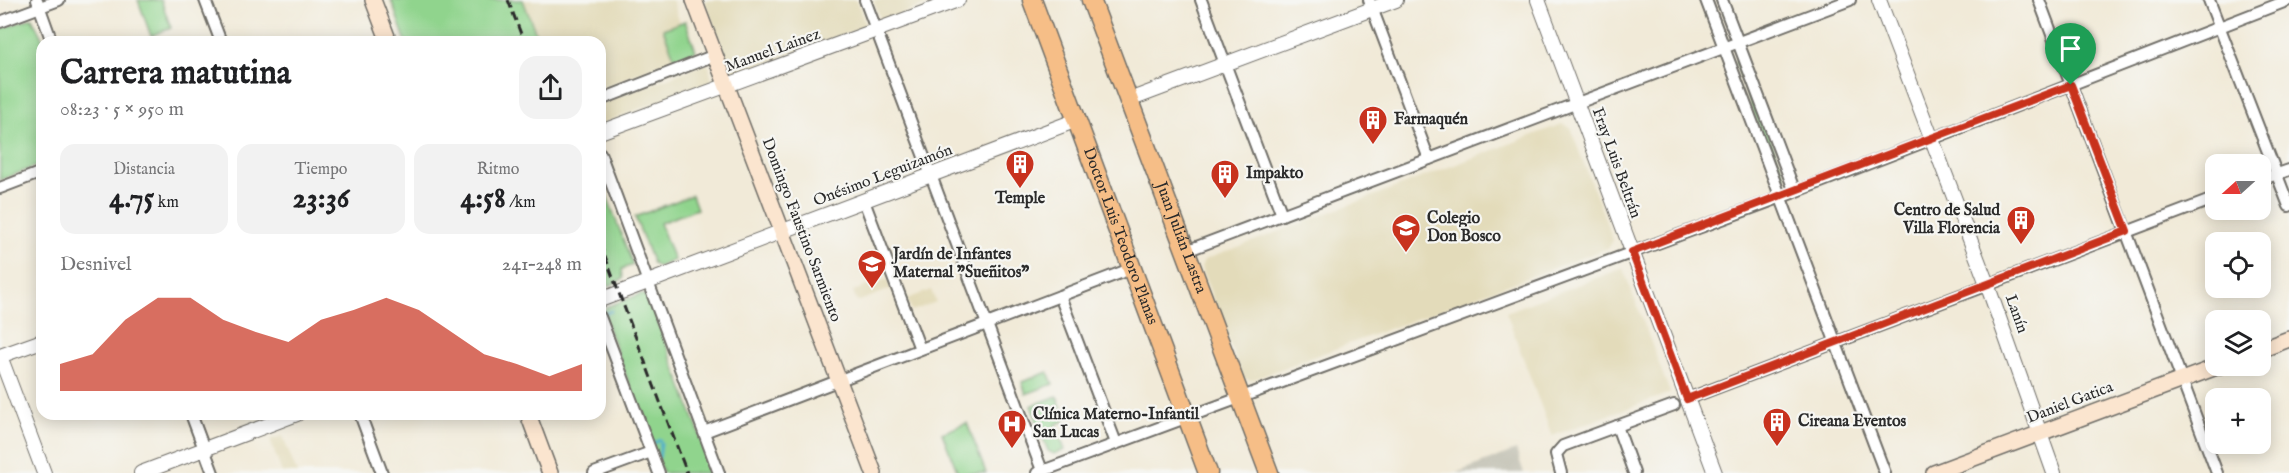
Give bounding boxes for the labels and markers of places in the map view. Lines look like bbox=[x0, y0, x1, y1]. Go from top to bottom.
pin bbox=[2045, 23, 2096, 85]
building icon: Farmaquén bbox=[1357, 104, 1389, 146]
place label: Farmaquén bbox=[1394, 110, 1469, 130]
building icon: Temple bbox=[1004, 148, 1036, 190]
building icon: Impakto bbox=[1209, 158, 1241, 200]
place label: Impakto bbox=[1246, 164, 1304, 184]
place label: Temple bbox=[994, 189, 1046, 209]
place label: Centro de Salud Villa Florencia bbox=[1894, 201, 2001, 239]
building icon: Centro de Salud Villa Florencia bbox=[2005, 204, 2037, 246]
place label: Colegio Don Bosco bbox=[1427, 209, 1501, 247]
school or university icon: Colegio Don Bosco bbox=[1390, 212, 1422, 254]
place label: Jardín de Infantes Maternal "Sueñitos" bbox=[891, 245, 1029, 283]
school or university icon: Jardín de Infantes Maternal "Sueñitos" bbox=[856, 248, 888, 290]
place label: Clínica Materno-Infantil San Lucas bbox=[1033, 405, 1200, 443]
building icon: Cireana Eventos bbox=[1761, 406, 1793, 448]
hospital icon: Clínica Materno-Infantil San Lucas bbox=[996, 408, 1028, 450]
place label: Cireana Eventos bbox=[1798, 412, 1907, 432]

